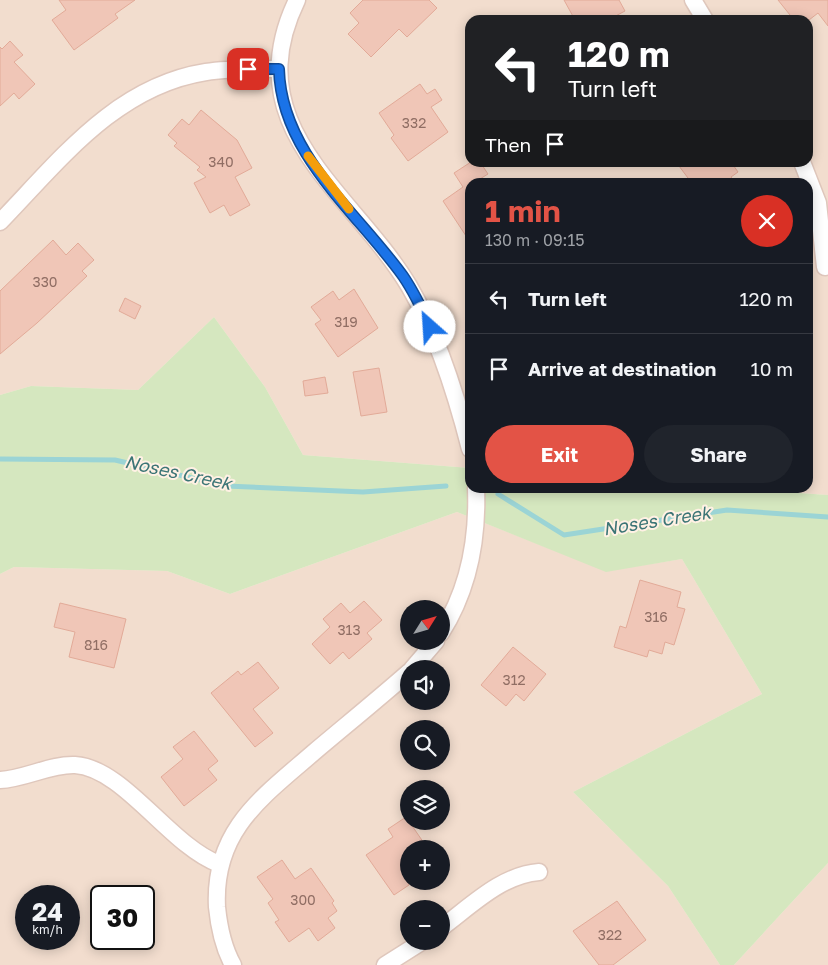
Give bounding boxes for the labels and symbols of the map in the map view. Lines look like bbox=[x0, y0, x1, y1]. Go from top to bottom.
pin bbox=[227, 48, 269, 90]
house number: 332 bbox=[402, 114, 426, 131]
house number: 340 bbox=[208, 153, 234, 170]
house number: 330 bbox=[32, 273, 58, 290]
position arrow bbox=[403, 300, 455, 352]
house number: 319 bbox=[334, 313, 358, 330]
water label: Noses Creek bbox=[123, 450, 235, 494]
water label: Noses Creek bbox=[601, 500, 714, 539]
north arrow bbox=[400, 600, 450, 650]
house number: 316 bbox=[644, 608, 668, 625]
house number: 313 bbox=[337, 621, 361, 638]
house number: 816 bbox=[84, 636, 108, 653]
house number: 312 bbox=[502, 671, 526, 688]
speed limit sign: 30 bbox=[90, 885, 155, 950]
house number: 300 bbox=[290, 891, 316, 908]
house number: 322 bbox=[598, 926, 622, 943]

